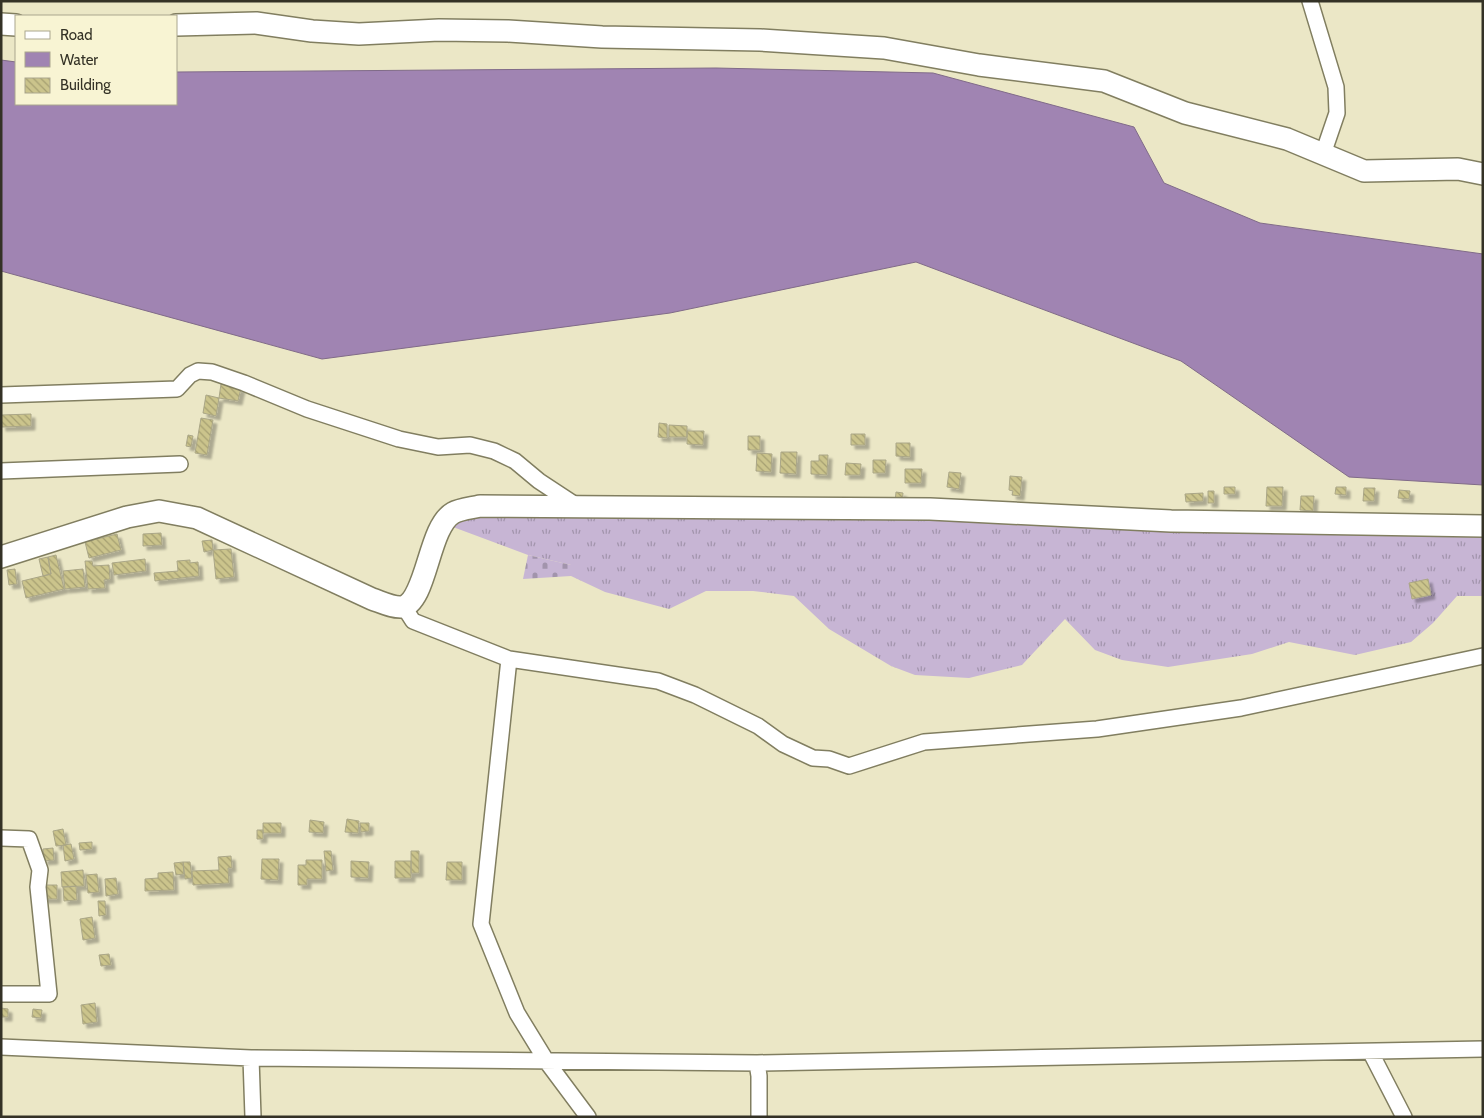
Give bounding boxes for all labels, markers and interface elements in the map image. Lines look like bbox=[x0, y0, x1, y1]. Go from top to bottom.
legend bbox=[15, 15, 178, 105]
text: Road bbox=[60, 26, 93, 44]
text: Water bbox=[60, 51, 98, 69]
text: Building bbox=[60, 76, 111, 94]

